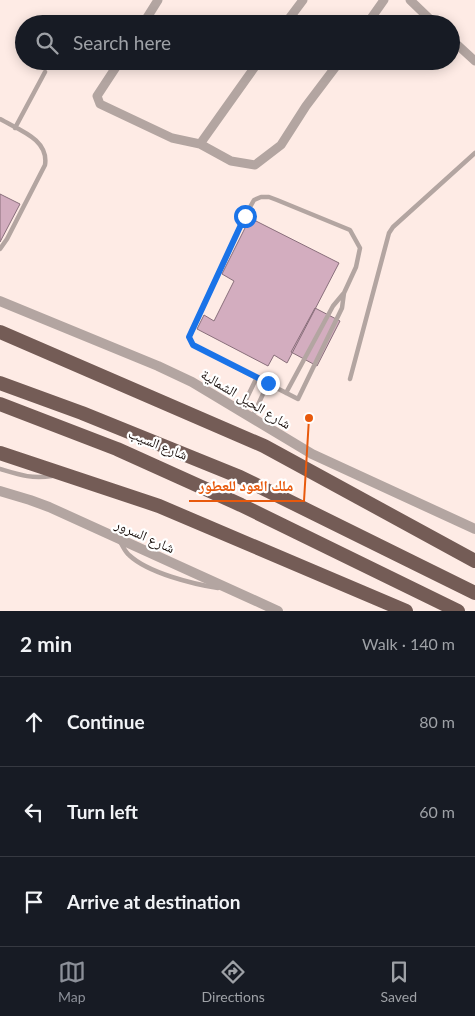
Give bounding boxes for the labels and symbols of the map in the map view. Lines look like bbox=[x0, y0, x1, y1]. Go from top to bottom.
route start bbox=[234, 205, 257, 228]
street label: شارع الحيل الشمالية bbox=[197, 365, 294, 434]
route end bbox=[257, 372, 280, 395]
street label: شارع السيب bbox=[125, 424, 190, 465]
callout: ملك العود للعطور bbox=[189, 471, 304, 501]
text: ملك العود للعطور bbox=[198, 476, 293, 494]
street label: شارع السرور bbox=[111, 514, 178, 558]

